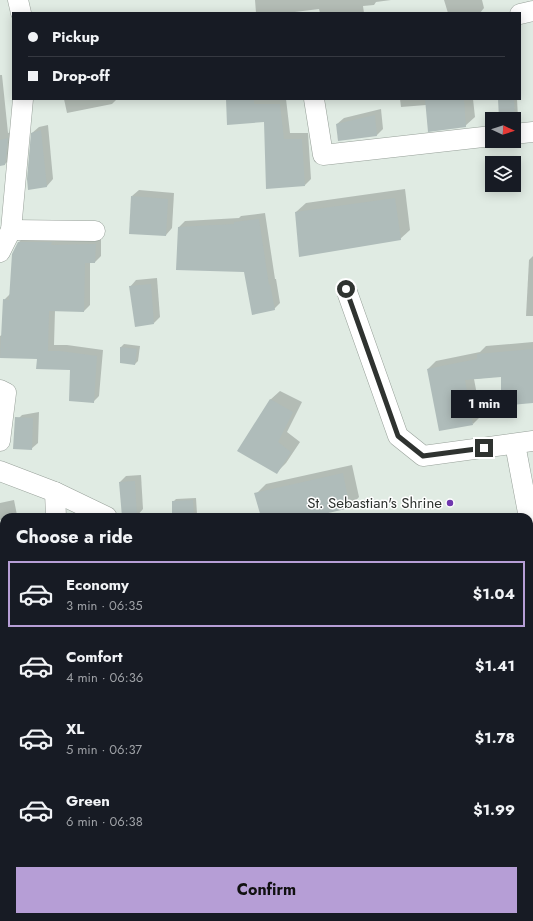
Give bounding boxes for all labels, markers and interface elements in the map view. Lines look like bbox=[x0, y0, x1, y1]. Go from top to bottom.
text: Pickup bbox=[52, 26, 99, 48]
text: Drop-off bbox=[52, 65, 110, 87]
north arrow bbox=[485, 112, 521, 148]
map controls bbox=[485, 112, 521, 192]
button: layers bbox=[485, 156, 521, 192]
route start bbox=[337, 280, 355, 298]
callout: 1 min bbox=[451, 390, 517, 418]
text: 1 min bbox=[468, 394, 500, 413]
route end bbox=[475, 439, 493, 457]
place label: St. Sebastian's Shrine bbox=[307, 492, 442, 514]
marker: St. Sebastian's Shrine bbox=[445, 498, 455, 508]
text: Choose a ride bbox=[16, 524, 133, 550]
text: Economy bbox=[66, 574, 129, 596]
icon: car bbox=[18, 576, 54, 612]
text: $1.04 bbox=[473, 583, 515, 605]
text: 3 min · 06:35 bbox=[66, 596, 143, 615]
text: Comfort bbox=[66, 646, 123, 668]
icon: car bbox=[18, 648, 54, 684]
text: $1.41 bbox=[475, 655, 515, 677]
text: 4 min · 06:36 bbox=[66, 668, 143, 687]
text: XL bbox=[66, 718, 84, 740]
icon: car bbox=[18, 720, 54, 756]
text: $1.78 bbox=[475, 727, 515, 749]
text: 5 min · 06:37 bbox=[66, 740, 142, 759]
text: Green bbox=[66, 790, 110, 812]
icon: car bbox=[18, 792, 54, 828]
text: $1.99 bbox=[473, 799, 515, 821]
text: 6 min · 06:38 bbox=[66, 812, 143, 831]
button: Confirm bbox=[16, 867, 517, 913]

